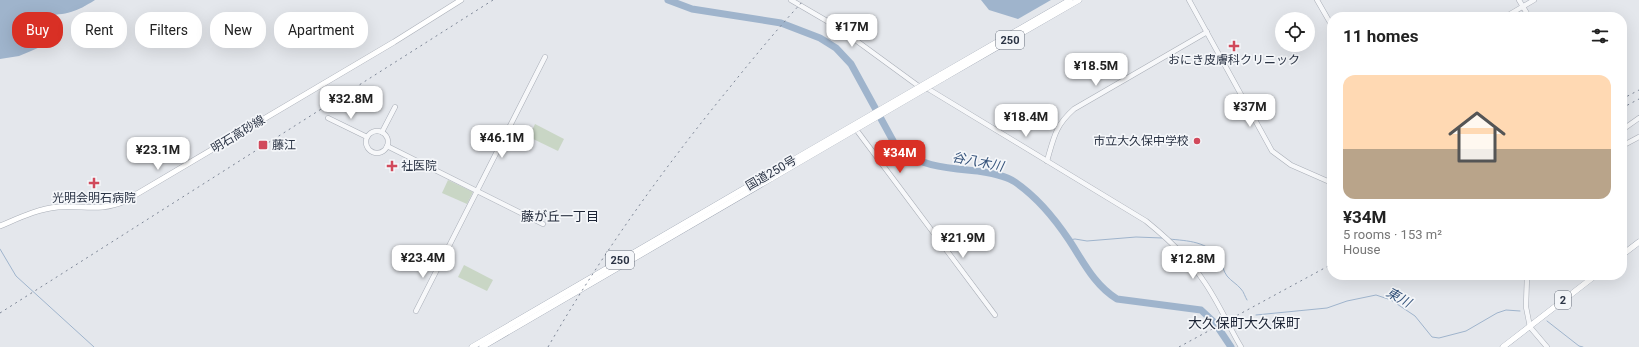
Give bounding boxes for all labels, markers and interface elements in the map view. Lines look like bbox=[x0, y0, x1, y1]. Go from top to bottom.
chip: Buy bbox=[12, 12, 63, 48]
chip: Rent bbox=[71, 12, 127, 48]
chip: Filters bbox=[135, 12, 202, 48]
chip: New bbox=[210, 12, 266, 48]
chip: Apartment bbox=[274, 12, 368, 48]
map controls bbox=[1275, 12, 1315, 52]
button: locate bbox=[1275, 12, 1315, 52]
pin: ¥17M bbox=[828, 14, 876, 48]
text: ¥17M bbox=[835, 19, 869, 34]
icon: filters bbox=[1589, 25, 1611, 47]
text: 11 homes bbox=[1343, 26, 1419, 46]
road number: 250 bbox=[996, 31, 1024, 49]
marker: おにき皮膚科クリニック bbox=[1228, 40, 1240, 52]
pin: ¥18.5M bbox=[1063, 53, 1129, 87]
place label: おにき皮膚科クリニック bbox=[1168, 53, 1300, 67]
text: ¥18.5M bbox=[1074, 58, 1118, 73]
pin: ¥32.8M bbox=[318, 86, 384, 120]
text: ¥32.8M bbox=[329, 91, 373, 106]
pin: ¥37M bbox=[1226, 94, 1274, 128]
text: ¥37M bbox=[1233, 99, 1267, 114]
icon: home bbox=[1441, 101, 1513, 173]
pin: ¥18.4M bbox=[993, 104, 1059, 138]
text: ¥18.4M bbox=[1004, 109, 1048, 124]
street label: 明石高砂線 bbox=[209, 113, 267, 155]
pin: ¥46.1M bbox=[469, 125, 535, 159]
text: ¥46.1M bbox=[480, 130, 524, 145]
place label: 市立大久保中学校 bbox=[1093, 134, 1189, 148]
marker: 市立大久保中学校 bbox=[1192, 136, 1202, 146]
pin: ¥23.1M bbox=[125, 137, 191, 171]
place label: 藤江 bbox=[272, 138, 296, 152]
marker: 藤江 bbox=[257, 139, 269, 151]
pin: ¥34M bbox=[876, 140, 924, 174]
text: ¥23.1M bbox=[136, 142, 180, 157]
text: ¥34M bbox=[883, 145, 917, 160]
water label: 谷八木川 bbox=[951, 149, 1007, 174]
street label: 国道250号 bbox=[743, 153, 799, 193]
place label: 社医院 bbox=[401, 159, 437, 173]
marker: 社医院 bbox=[386, 160, 398, 172]
marker: 光明会明石病院 bbox=[88, 177, 100, 189]
place label: 光明会明石病院 bbox=[52, 191, 136, 205]
text: ¥34M bbox=[1343, 207, 1387, 227]
district label: 藤が丘一丁目 bbox=[521, 209, 599, 224]
pin: ¥21.9M bbox=[930, 225, 996, 259]
text: 5 rooms · 153 m² bbox=[1343, 227, 1442, 242]
text: ¥21.9M bbox=[941, 230, 985, 245]
text: House bbox=[1343, 242, 1380, 257]
pin: ¥23.4M bbox=[390, 245, 456, 279]
pin: ¥12.8M bbox=[1160, 246, 1226, 280]
text: ¥23.4M bbox=[401, 250, 445, 265]
road number: 250 bbox=[606, 251, 634, 269]
text: ¥12.8M bbox=[1171, 251, 1215, 266]
water label: 東川 bbox=[1384, 285, 1416, 311]
road number: 2 bbox=[1555, 291, 1571, 309]
district label: 大久保町大久保町 bbox=[1188, 315, 1300, 331]

